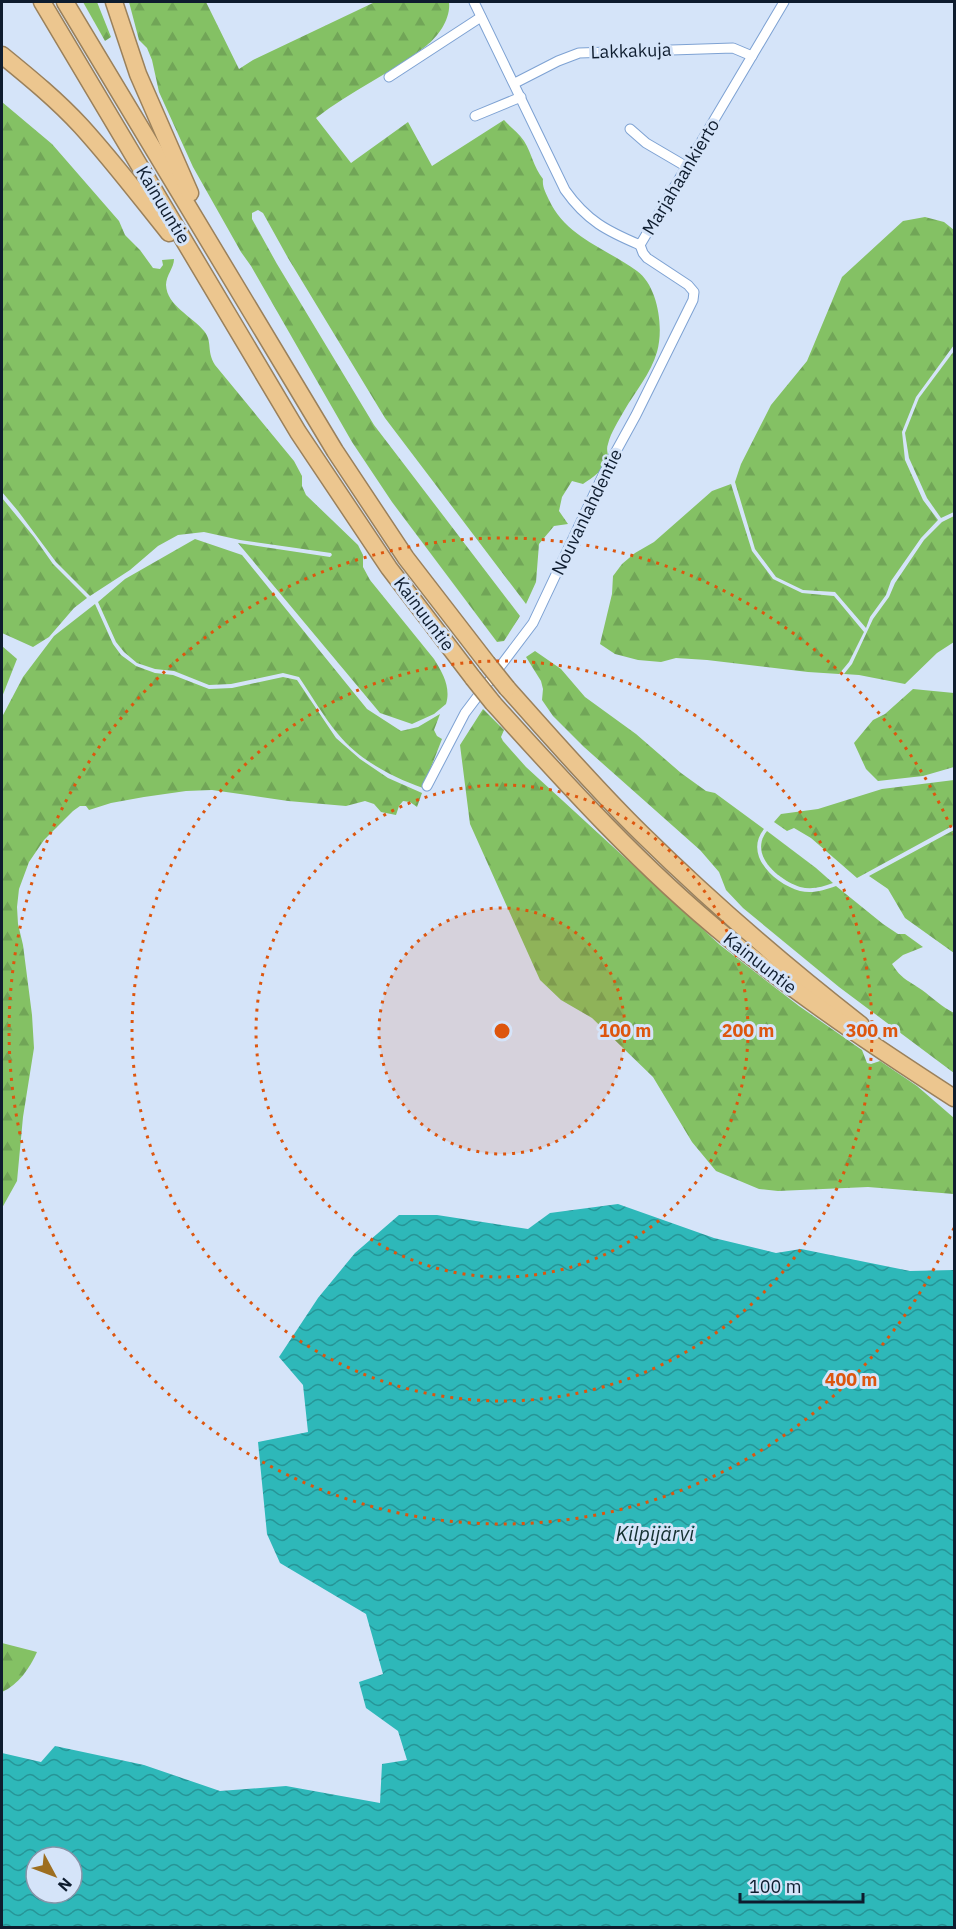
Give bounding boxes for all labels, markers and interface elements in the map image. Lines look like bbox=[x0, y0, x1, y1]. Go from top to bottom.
street label: Lakkakuja bbox=[590, 38, 672, 63]
street label: Marjahaankierto bbox=[637, 114, 724, 239]
street label: Kainuuntie bbox=[131, 162, 196, 248]
street label: Nouvanlahdentie bbox=[546, 445, 627, 579]
street label: Kainuuntie bbox=[389, 572, 460, 655]
street label: Kainuuntie bbox=[719, 927, 802, 998]
text: 100 m bbox=[599, 1019, 651, 1042]
text: 200 m bbox=[722, 1019, 774, 1042]
text: 300 m bbox=[846, 1019, 898, 1042]
centre of rings bbox=[492, 1021, 512, 1041]
text: 400 m bbox=[825, 1368, 877, 1391]
water label: Kilpijärvi bbox=[616, 1520, 695, 1547]
north arrow bbox=[24, 1845, 84, 1905]
scale bar bbox=[740, 1866, 863, 1904]
text: N bbox=[54, 1874, 77, 1896]
text: 100 m bbox=[749, 1875, 801, 1898]

